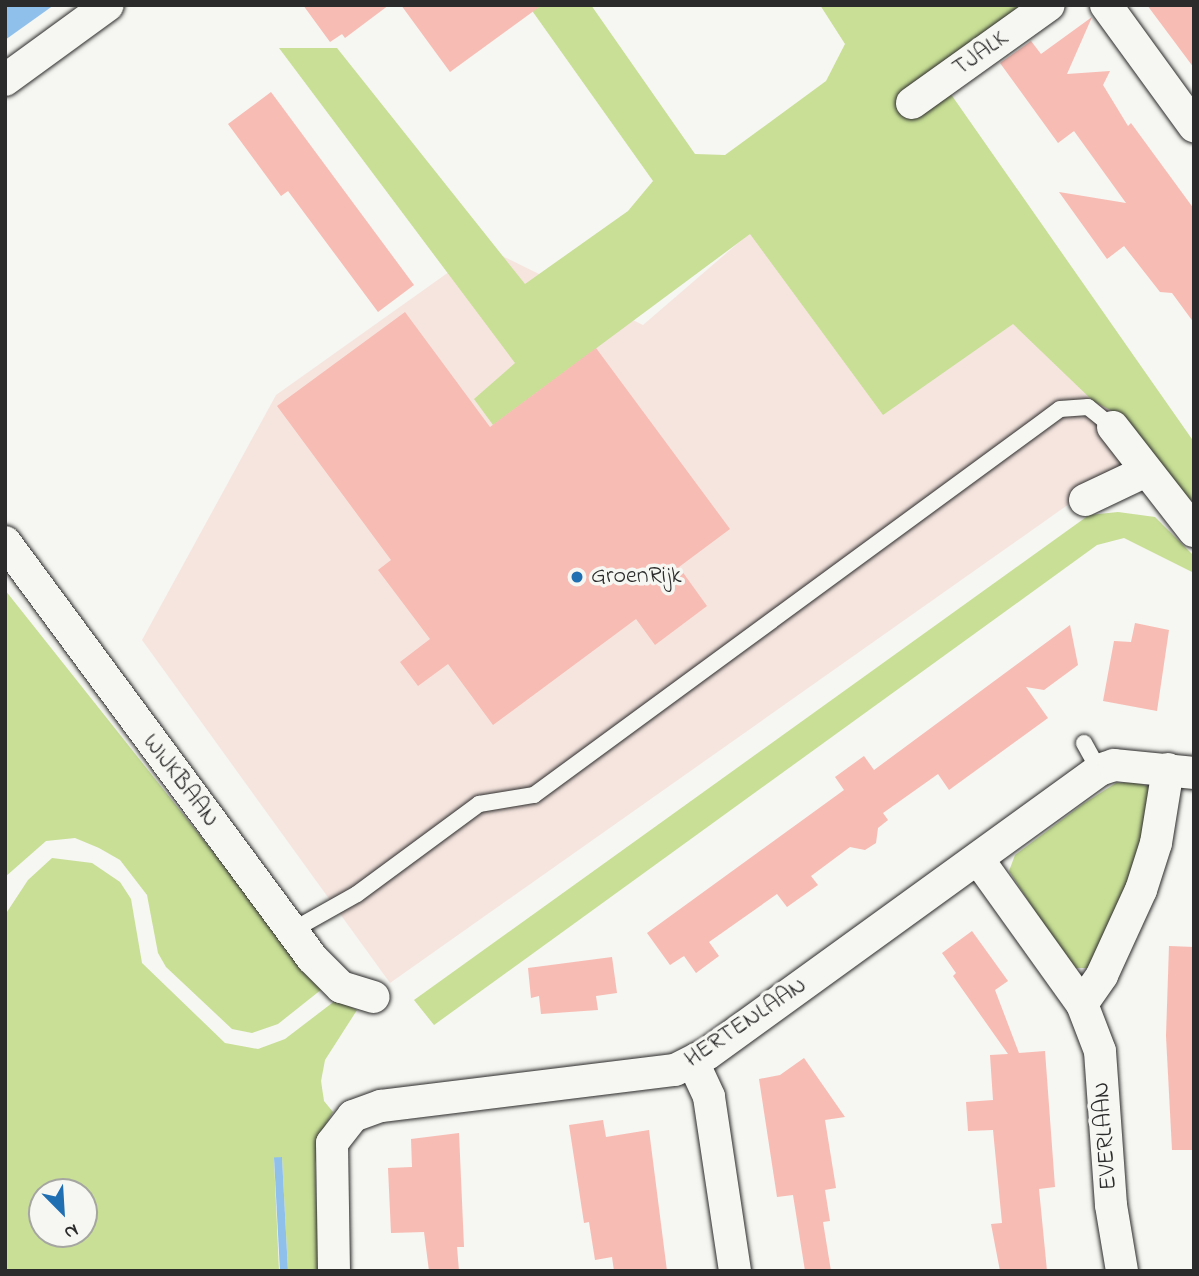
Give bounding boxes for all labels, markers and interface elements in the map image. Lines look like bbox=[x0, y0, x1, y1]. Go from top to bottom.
street label: TJALK bbox=[948, 25, 1014, 83]
place label: GroenRijk bbox=[591, 563, 681, 591]
marker: GroenRijk bbox=[569, 569, 585, 585]
street label: WIJKBAAN bbox=[136, 729, 224, 833]
street label: HERTENLAAN bbox=[680, 972, 812, 1074]
street label: EVERLAAN bbox=[1088, 1081, 1124, 1191]
north arrow bbox=[28, 1178, 98, 1248]
text: N bbox=[60, 1216, 82, 1246]

